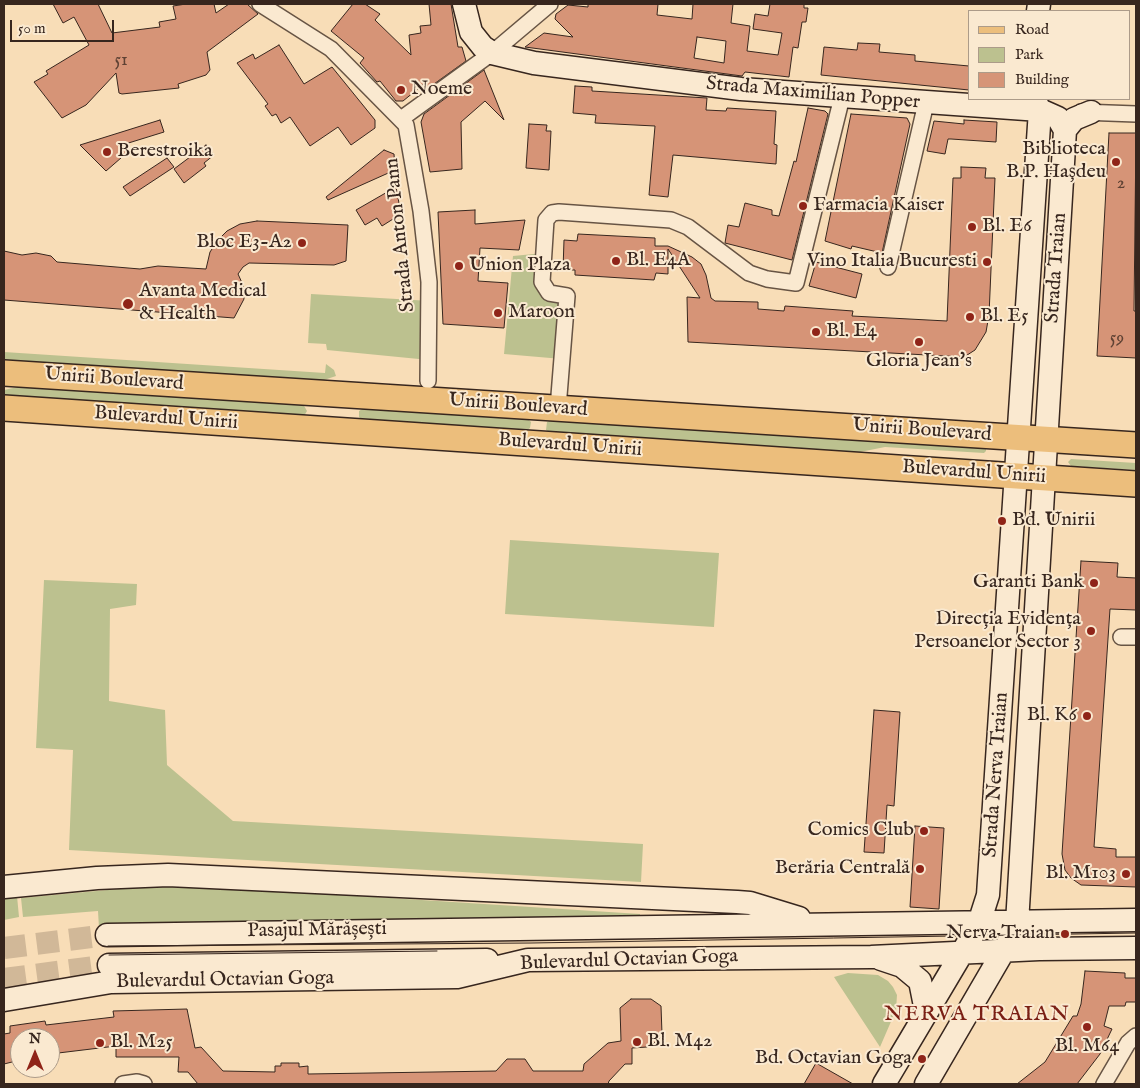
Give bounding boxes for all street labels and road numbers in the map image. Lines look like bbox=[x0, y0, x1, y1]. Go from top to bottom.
street label: Strada Maximilian Popper bbox=[705, 73, 921, 115]
street label: Strada Anton Pann bbox=[381, 157, 421, 313]
street label: Strada Traian bbox=[1041, 212, 1073, 324]
street label: Unirii Boulevard bbox=[44, 363, 184, 397]
street label: Unirii Boulevard bbox=[448, 389, 588, 423]
street label: Bulevardul Unirii bbox=[93, 402, 239, 436]
street label: Unirii Boulevard bbox=[852, 414, 992, 448]
street label: Bulevardul Unirii bbox=[497, 429, 643, 463]
street label: Bulevardul Unirii bbox=[901, 456, 1047, 490]
street label: Strada Nerva Traian bbox=[979, 692, 1015, 858]
street label: Pasajul Mărășești bbox=[247, 918, 387, 944]
street label: Bulevardul Octavian Goga bbox=[519, 945, 739, 977]
street label: Bulevardul Octavian Goga bbox=[116, 967, 334, 995]

